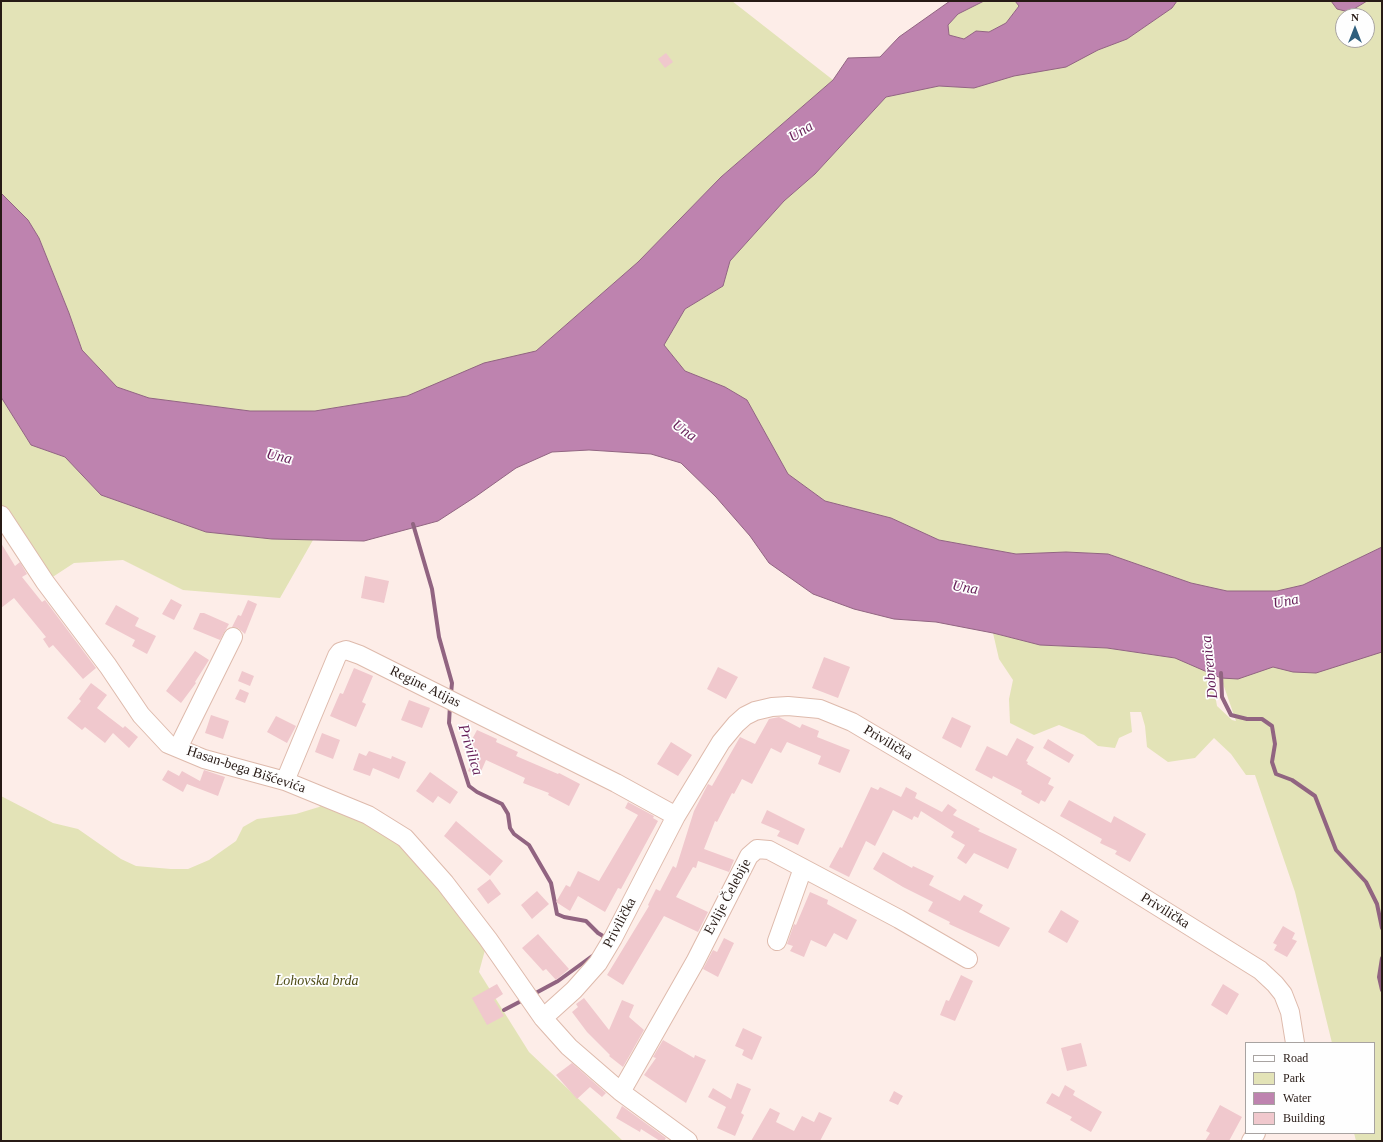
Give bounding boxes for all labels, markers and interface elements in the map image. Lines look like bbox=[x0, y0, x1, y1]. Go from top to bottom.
north arrow bbox=[1335, 8, 1375, 48]
text: N bbox=[1351, 11, 1359, 23]
water label: Una bbox=[785, 118, 817, 146]
water label: Una bbox=[668, 416, 700, 446]
water label: Una bbox=[264, 445, 294, 469]
water label: Una bbox=[951, 577, 979, 599]
water label: Una bbox=[1272, 591, 1300, 613]
water label: Dobrenica bbox=[1198, 634, 1222, 700]
street label: Regine Atijas bbox=[387, 663, 463, 711]
water label: Privilica bbox=[454, 722, 486, 778]
street label: Privilička bbox=[860, 722, 916, 764]
street label: Hasan-bega Bišćevića bbox=[184, 743, 308, 797]
street label: Evlije Čelebije bbox=[701, 856, 755, 938]
street label: Privilička bbox=[1137, 889, 1193, 933]
street label: Privilička bbox=[600, 895, 640, 951]
park label: Lohovska brda bbox=[275, 973, 359, 989]
legend bbox=[1245, 1042, 1375, 1134]
text: Road bbox=[1283, 1051, 1308, 1065]
text: Park bbox=[1283, 1071, 1305, 1085]
text: Water bbox=[1283, 1091, 1311, 1105]
text: Building bbox=[1283, 1111, 1325, 1125]

